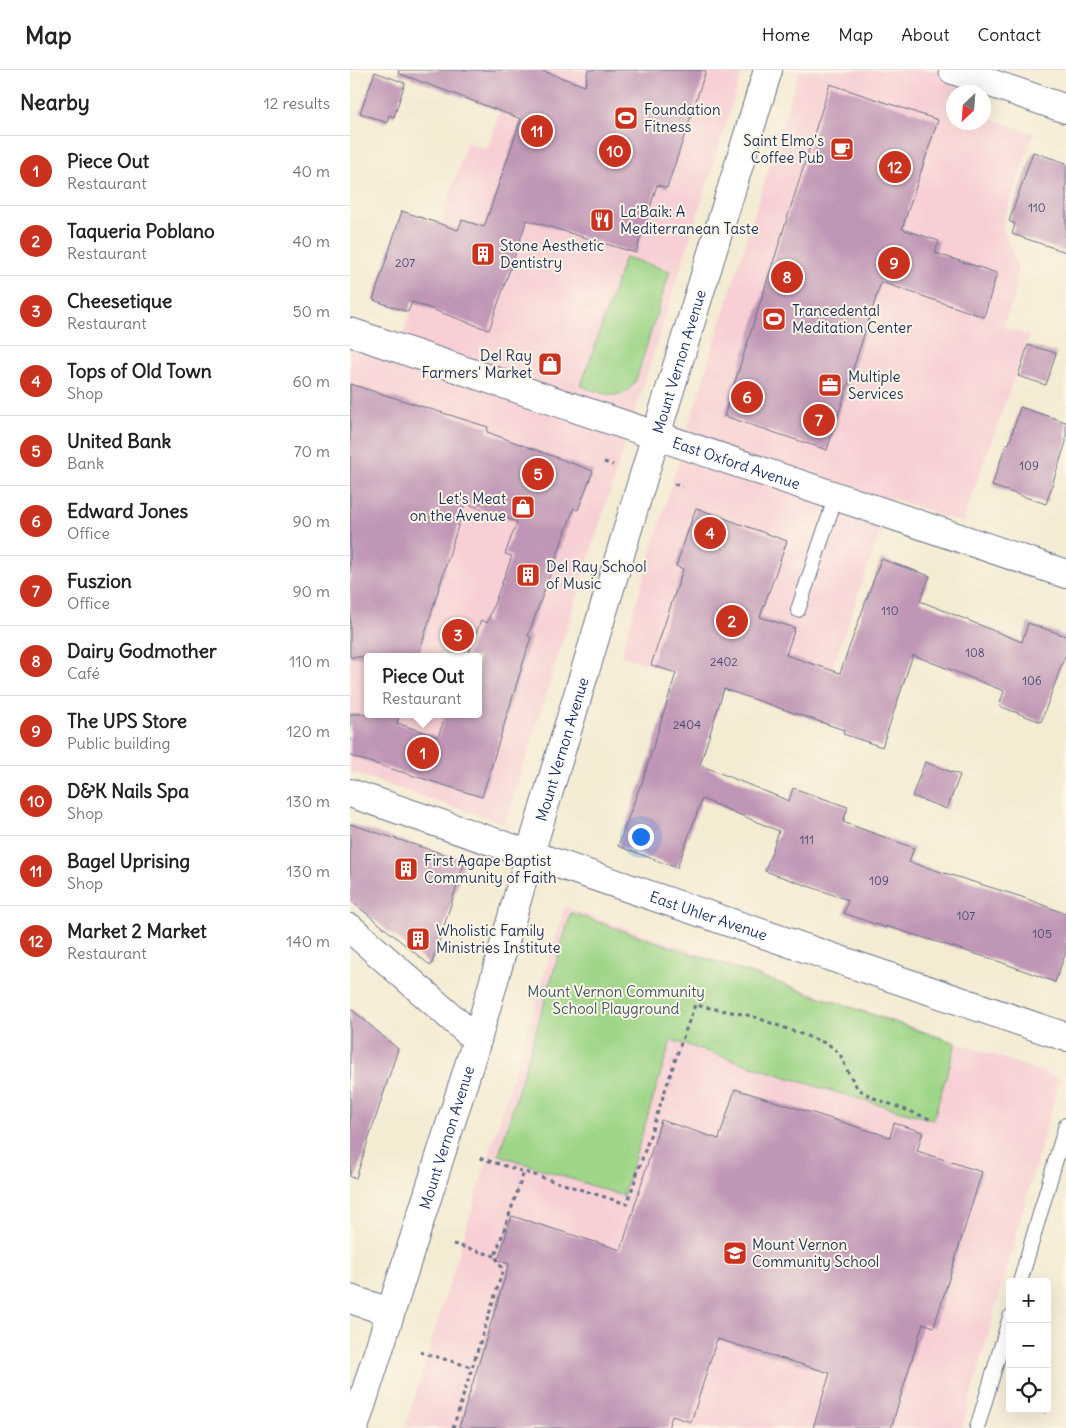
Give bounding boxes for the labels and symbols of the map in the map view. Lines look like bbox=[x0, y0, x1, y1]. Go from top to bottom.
north arrow bbox=[946, 85, 991, 130]
place label: Foundation Fitness bbox=[644, 100, 721, 136]
sports icon: Foundation Fitness bbox=[613, 105, 639, 131]
pin: 11 bbox=[521, 112, 553, 150]
place label: Saint Elmo's Coffee Pub bbox=[743, 131, 824, 167]
pin: 10 bbox=[599, 132, 631, 170]
cafe icon: Saint Elmo's Coffee Pub bbox=[829, 136, 855, 162]
pin: 12 bbox=[879, 148, 911, 186]
house number: 110 bbox=[1028, 200, 1046, 215]
place label: La'Baik: A Mediterranean Taste bbox=[620, 202, 759, 238]
restaurant icon: La'Baik: A Mediterranean Taste bbox=[589, 207, 615, 233]
place label: Stone Aesthetic Dentistry bbox=[500, 236, 605, 272]
building icon: Stone Aesthetic Dentistry bbox=[470, 241, 496, 267]
pin: 9 bbox=[878, 244, 910, 282]
house number: 207 bbox=[395, 255, 415, 270]
pin: 8 bbox=[771, 258, 803, 296]
street label: Mount Vernon Avenue bbox=[648, 287, 710, 435]
place label: Trancedental Meditation Center bbox=[792, 301, 912, 337]
sports icon: Trancedental Meditation Center bbox=[761, 306, 787, 332]
place label: Del Ray Farmers' Market bbox=[422, 346, 532, 382]
shop icon: Del Ray Farmers' Market bbox=[537, 351, 563, 377]
place label: Multiple Services bbox=[848, 367, 904, 403]
office icon: Multiple Services bbox=[817, 372, 843, 398]
pin: 6 bbox=[731, 378, 763, 416]
pin: 7 bbox=[803, 401, 835, 439]
street label: East Oxford Avenue bbox=[670, 432, 803, 493]
pin: 5 bbox=[522, 455, 554, 493]
house number: 109 bbox=[1019, 458, 1039, 473]
place label: Let's Meat on the Avenue bbox=[410, 489, 506, 525]
shop icon: Let's Meat on the Avenue bbox=[510, 494, 536, 520]
pin: 4 bbox=[694, 514, 726, 552]
place label: Del Ray School of Music bbox=[546, 557, 647, 593]
building icon: Del Ray School of Music bbox=[515, 562, 541, 588]
pin: 2 bbox=[716, 602, 748, 640]
house number: 110 bbox=[881, 603, 899, 618]
pin: 3 bbox=[442, 616, 474, 654]
house number: 108 bbox=[965, 645, 985, 660]
house number: 2402 bbox=[710, 654, 738, 669]
house number: 106 bbox=[1022, 673, 1042, 688]
street label: Mount Vernon Avenue bbox=[531, 675, 592, 823]
house number: 2404 bbox=[673, 717, 701, 732]
pin: 1 bbox=[407, 734, 439, 772]
your location bbox=[628, 824, 654, 850]
house number: 111 bbox=[800, 832, 814, 847]
place label: First Agape Baptist Community of Faith bbox=[424, 851, 557, 887]
building icon: First Agape Baptist Community of Faith bbox=[393, 856, 419, 882]
house number: 109 bbox=[869, 873, 889, 888]
street label: East Uhler Avenue bbox=[647, 886, 770, 944]
house number: 107 bbox=[957, 908, 975, 923]
place label: Wholistic Family Ministries Institute bbox=[436, 921, 561, 957]
building icon: Wholistic Family Ministries Institute bbox=[405, 926, 431, 952]
house number: 105 bbox=[1032, 926, 1052, 941]
park label: Mount Vernon Community School Playground bbox=[527, 982, 705, 1018]
street label: Mount Vernon Avenue bbox=[415, 1063, 478, 1211]
place label: Mount Vernon Community School bbox=[752, 1235, 879, 1271]
school or university icon: Mount Vernon Community School bbox=[722, 1240, 748, 1266]

